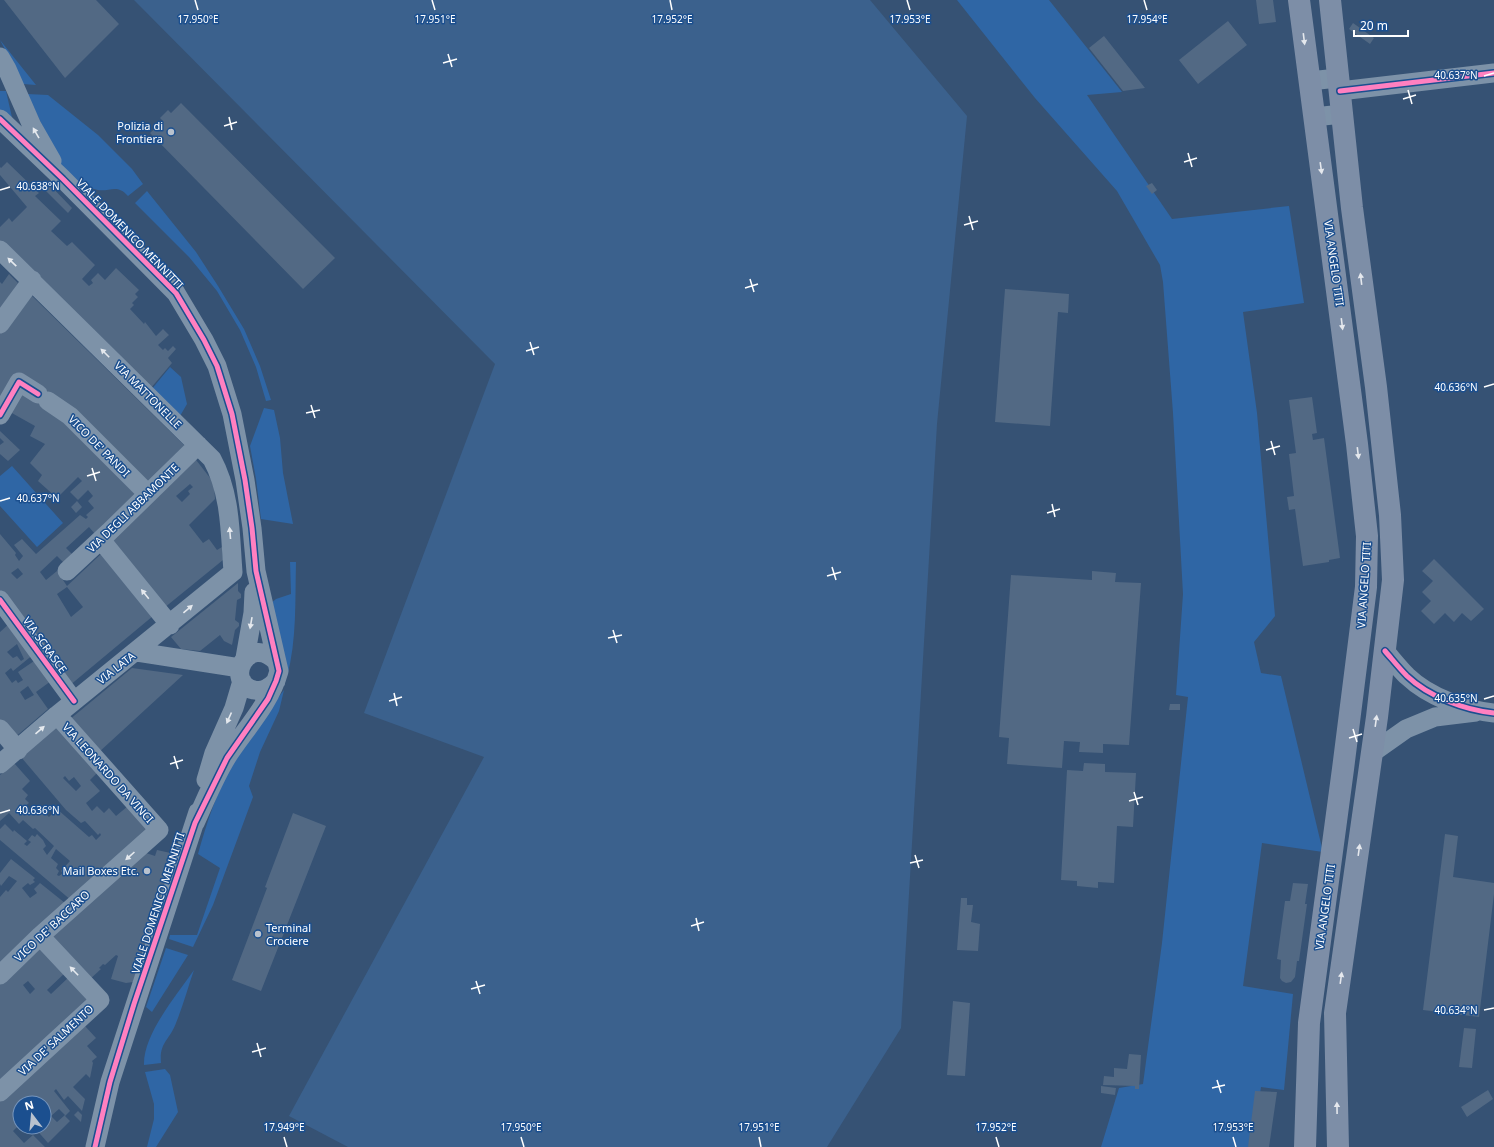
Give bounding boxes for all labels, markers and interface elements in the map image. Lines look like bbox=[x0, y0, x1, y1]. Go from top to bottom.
text: 17.950°E bbox=[177, 12, 219, 26]
text: 17.951°E bbox=[414, 12, 456, 26]
text: 17.952°E bbox=[651, 12, 693, 26]
text: 17.953°E bbox=[889, 12, 931, 26]
text: 17.954°E bbox=[1126, 12, 1168, 26]
scale bar bbox=[1354, 12, 1408, 38]
text: 20 m bbox=[1360, 17, 1388, 34]
one-way arrow bbox=[1301, 33, 1307, 45]
text: 40.637°N bbox=[1434, 68, 1478, 82]
place label: Polizia di Frontiera bbox=[116, 118, 163, 146]
one-way arrow bbox=[33, 127, 40, 139]
marker: Polizia di Frontiera bbox=[166, 127, 176, 137]
one-way arrow bbox=[1318, 162, 1324, 174]
street label: VIALE DOMENICO MENNITTI bbox=[74, 175, 187, 292]
text: 40.638°N bbox=[16, 179, 60, 193]
street label: VIA ANGELO TITI bbox=[1321, 219, 1348, 307]
one-way arrow bbox=[7, 257, 17, 266]
one-way arrow bbox=[1358, 273, 1364, 285]
one-way arrow bbox=[1338, 318, 1345, 330]
one-way arrow bbox=[100, 348, 110, 358]
street label: VIA MATTONELLE bbox=[111, 358, 185, 432]
text: 40.636°N bbox=[1434, 380, 1478, 394]
street label: VICO DE' PANDI bbox=[65, 412, 134, 480]
one-way arrow bbox=[1355, 447, 1361, 459]
street label: VIA DEGLI ABBAMONTE bbox=[83, 460, 182, 555]
text: 40.637°N bbox=[16, 491, 60, 505]
one-way arrow bbox=[226, 527, 233, 539]
street label: VIA ANGELO TITI bbox=[1353, 541, 1374, 629]
one-way arrow bbox=[141, 589, 150, 600]
one-way arrow bbox=[183, 605, 194, 614]
street label: VIA SCRASCE bbox=[20, 614, 71, 676]
one-way arrow bbox=[248, 617, 254, 629]
street label: VIA LATA bbox=[93, 647, 139, 687]
text: 40.635°N bbox=[1434, 691, 1478, 705]
one-way arrow bbox=[226, 712, 233, 724]
one-way arrow bbox=[1373, 715, 1379, 727]
street label: VIA LEONARDO DA VINCI bbox=[59, 720, 157, 826]
one-way arrow bbox=[36, 726, 45, 735]
text: 40.636°N bbox=[16, 803, 60, 817]
street label: VIALE DOMENICO MENNITTI bbox=[128, 830, 188, 975]
one-way arrow bbox=[1356, 844, 1362, 856]
one-way arrow bbox=[125, 851, 134, 860]
place label: Mail Boxes Etc. bbox=[62, 863, 139, 878]
street label: VIA ANGELO TITI bbox=[1311, 863, 1338, 951]
marker: Mail Boxes Etc. bbox=[142, 866, 152, 876]
street label: VICO DE' BACCARO bbox=[11, 887, 93, 965]
place label: Terminal Crociere bbox=[266, 920, 311, 948]
marker: Terminal Crociere bbox=[253, 929, 263, 939]
one-way arrow bbox=[69, 966, 78, 976]
one-way arrow bbox=[1338, 972, 1344, 985]
street label: VIA DE' SALMENTO bbox=[15, 1001, 96, 1078]
text: 40.634°N bbox=[1434, 1003, 1478, 1017]
north arrow bbox=[12, 1095, 52, 1135]
text: N bbox=[23, 1096, 35, 1113]
one-way arrow bbox=[1334, 1102, 1341, 1114]
text: 17.949°E bbox=[263, 1120, 305, 1134]
text: 17.950°E bbox=[500, 1120, 542, 1134]
text: 17.951°E bbox=[738, 1120, 780, 1134]
text: 17.952°E bbox=[975, 1120, 1017, 1134]
text: 17.953°E bbox=[1212, 1120, 1254, 1134]

